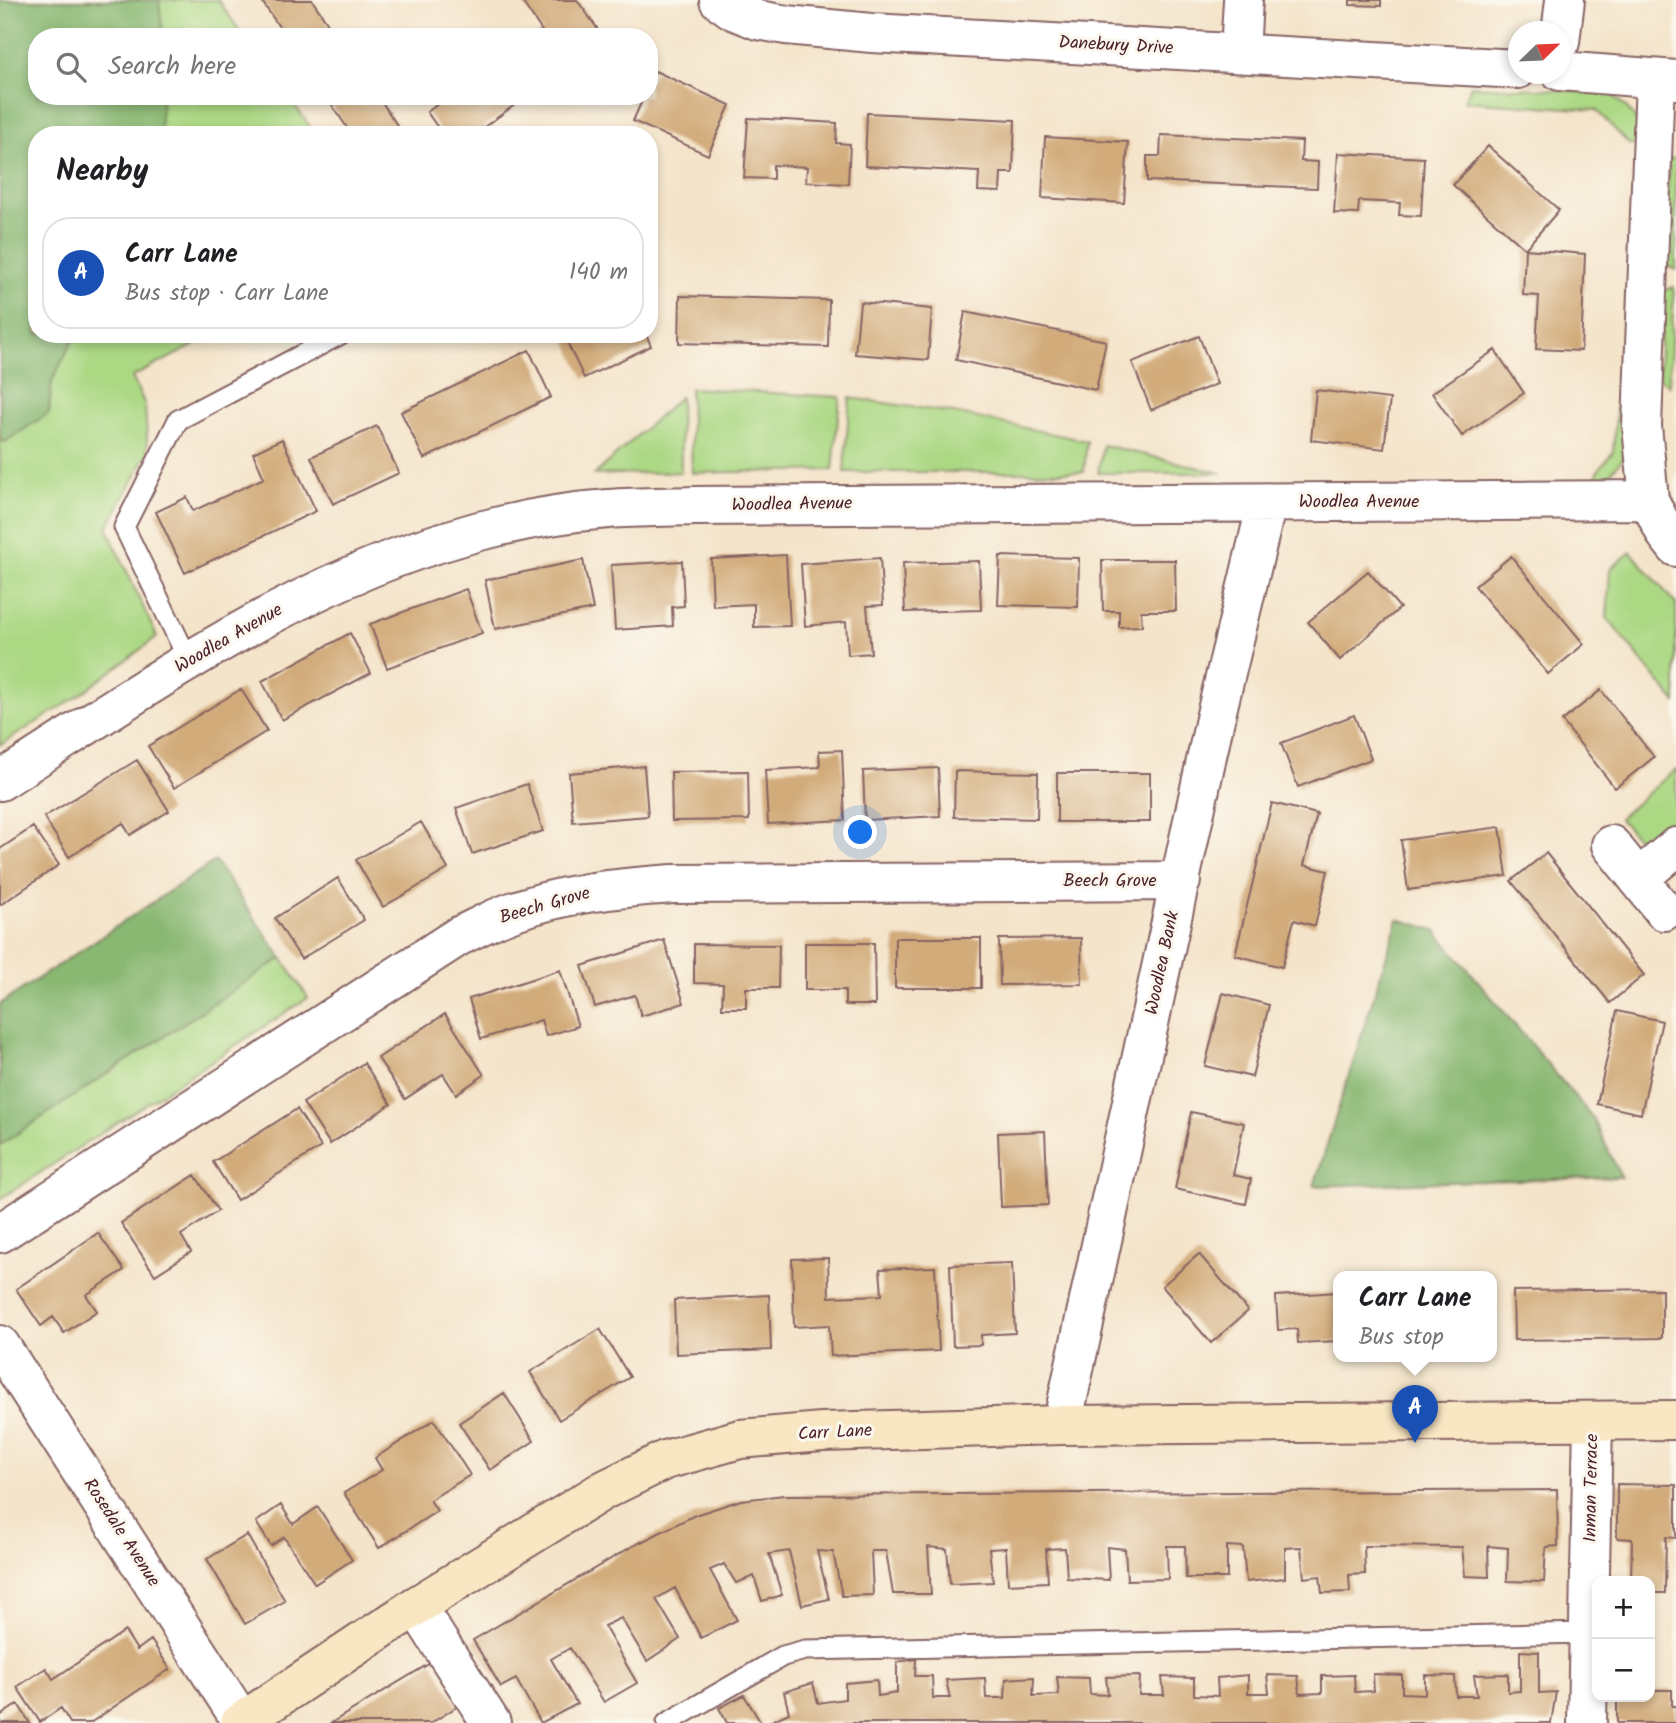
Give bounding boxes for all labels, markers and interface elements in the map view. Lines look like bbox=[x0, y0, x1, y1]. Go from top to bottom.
north arrow bbox=[1508, 21, 1571, 84]
search box bbox=[28, 28, 658, 105]
street label: Danebury Drive bbox=[1058, 29, 1174, 63]
text: Search here bbox=[108, 46, 236, 88]
icon: search bbox=[52, 48, 90, 86]
text: Nearby bbox=[56, 148, 148, 196]
text: Carr Lane bbox=[125, 234, 238, 276]
text: A bbox=[74, 255, 88, 291]
text: 140 m bbox=[569, 255, 628, 291]
text: Bus stop · Carr Lane bbox=[125, 276, 329, 312]
street label: Woodlea Avenue bbox=[1299, 488, 1419, 517]
street label: Woodlea Avenue bbox=[731, 489, 853, 521]
street label: Woodlea Avenue bbox=[170, 596, 288, 682]
your location bbox=[843, 815, 877, 849]
street label: Beech Grove bbox=[1063, 867, 1157, 896]
street label: Beech Grove bbox=[496, 879, 594, 933]
street label: Woodlea Bank bbox=[1138, 908, 1188, 1018]
popup bbox=[1333, 1271, 1497, 1362]
text: Carr Lane bbox=[1359, 1278, 1471, 1320]
text: Bus stop bbox=[1359, 1320, 1444, 1356]
pin: A bbox=[1392, 1385, 1438, 1443]
street label: Carr Lane bbox=[797, 1417, 873, 1449]
street label: Inman Terrace bbox=[1577, 1433, 1607, 1543]
street label: Rosedale Avenue bbox=[75, 1473, 167, 1593]
map controls bbox=[1592, 1576, 1655, 1702]
button: + bbox=[1592, 1576, 1655, 1639]
button: − bbox=[1592, 1639, 1655, 1702]

